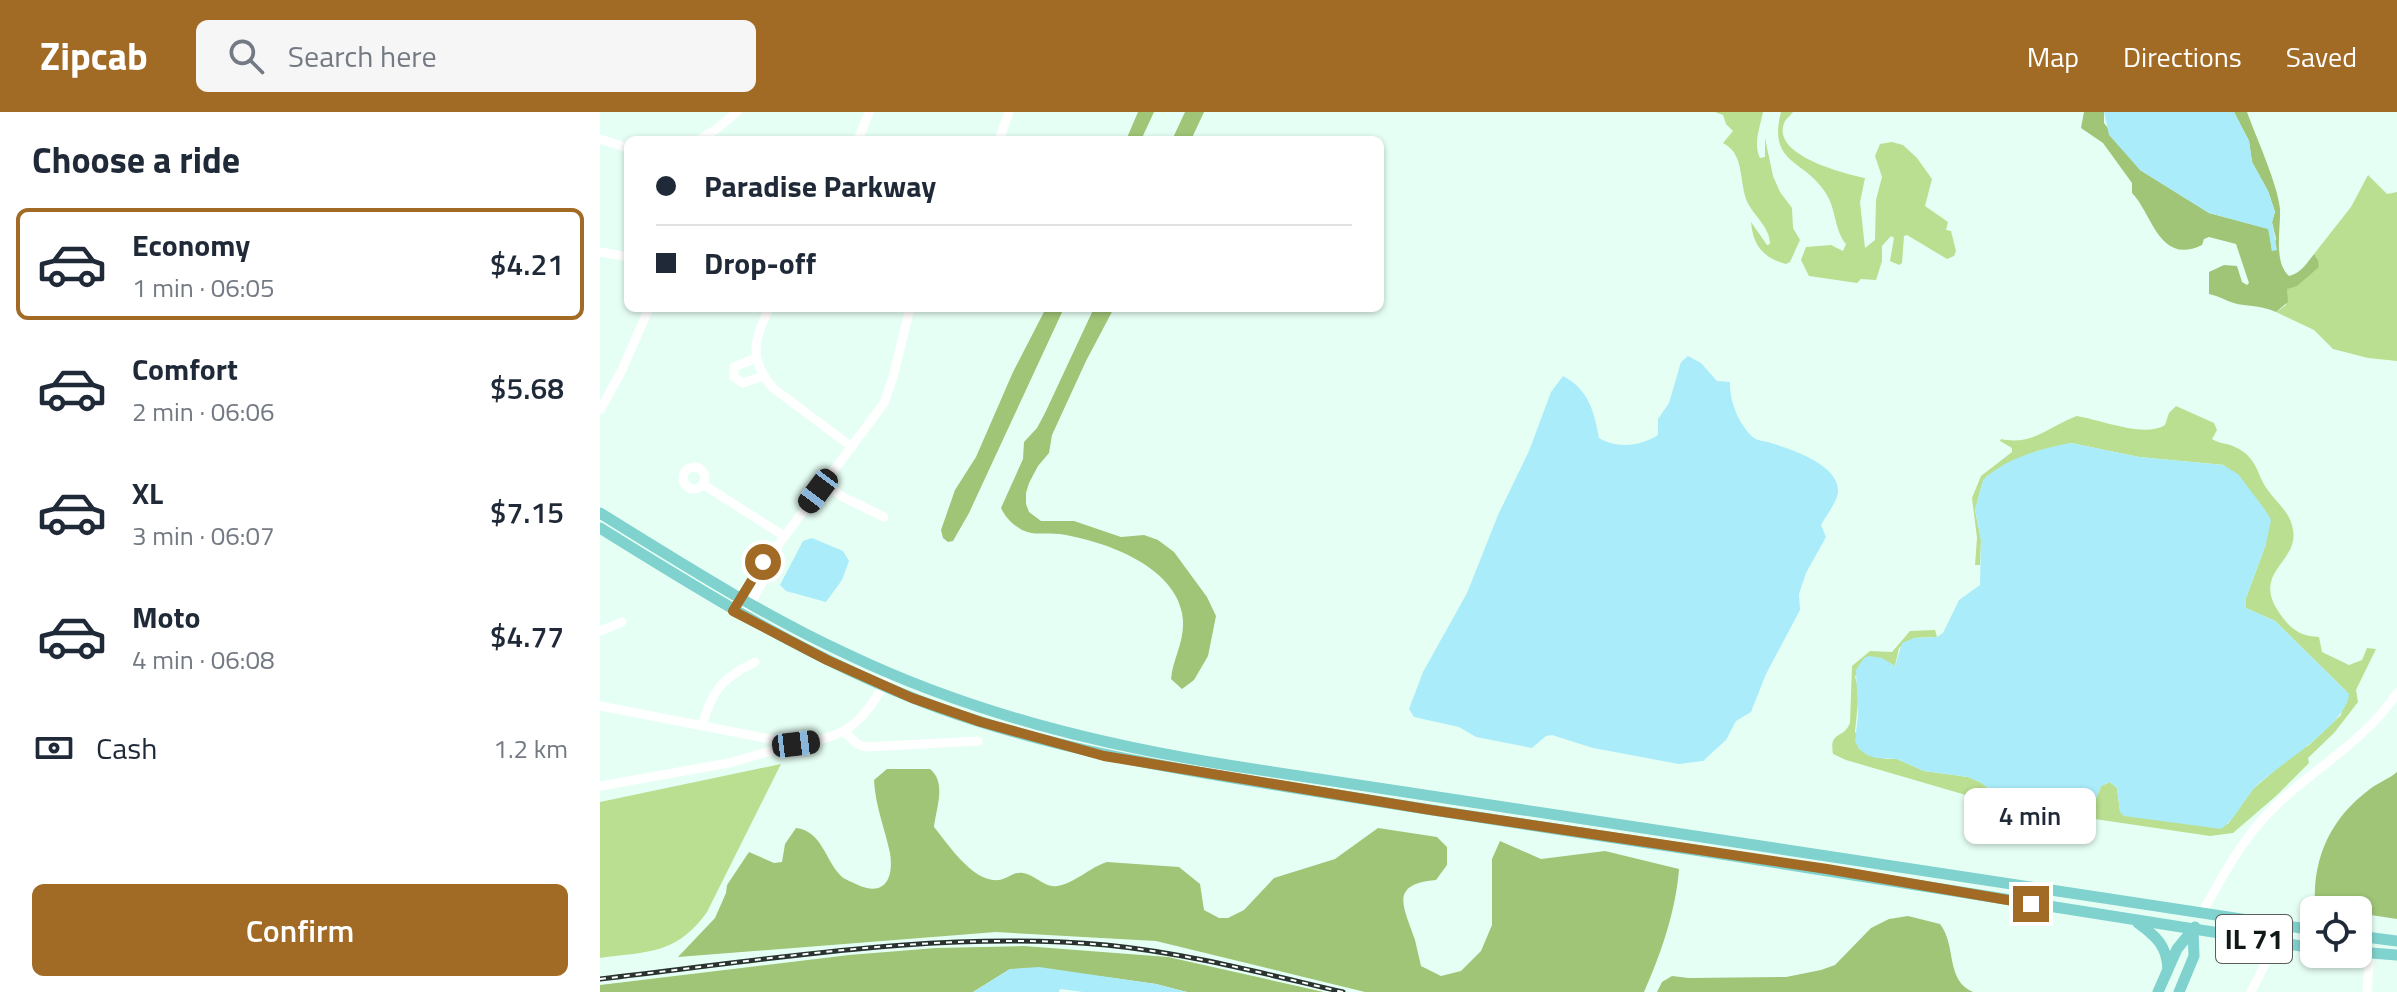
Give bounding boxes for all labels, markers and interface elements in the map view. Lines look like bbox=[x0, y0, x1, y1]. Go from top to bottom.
search box bbox=[196, 20, 756, 92]
text: Zipcab bbox=[40, 27, 148, 85]
text: Search here bbox=[288, 33, 437, 79]
icon: search bbox=[224, 34, 268, 78]
text: Map bbox=[2027, 35, 2079, 78]
text: Directions bbox=[2123, 35, 2242, 78]
text: Saved bbox=[2286, 35, 2357, 78]
text: Choose a ride bbox=[32, 132, 240, 187]
text: Paradise Parkway bbox=[704, 163, 936, 209]
text: Economy bbox=[132, 222, 250, 268]
icon: car bbox=[36, 228, 108, 300]
text: Drop-off bbox=[704, 240, 816, 286]
text: $4.21 bbox=[490, 241, 564, 287]
text: 1 min · 06:05 bbox=[132, 268, 275, 307]
text: Comfort bbox=[132, 346, 238, 392]
icon: car bbox=[36, 352, 108, 424]
text: $5.68 bbox=[490, 365, 564, 411]
text: 2 min · 06:06 bbox=[132, 392, 275, 431]
car bbox=[794, 465, 842, 517]
text: XL bbox=[132, 470, 163, 516]
icon: car bbox=[36, 476, 108, 548]
text: $7.15 bbox=[490, 489, 564, 535]
text: 3 min · 06:07 bbox=[132, 516, 275, 555]
route start bbox=[745, 544, 781, 580]
text: Moto bbox=[132, 594, 200, 640]
icon: car bbox=[36, 600, 108, 672]
text: $4.77 bbox=[490, 613, 564, 659]
text: 4 min · 06:08 bbox=[132, 640, 275, 679]
text: Cash bbox=[96, 725, 157, 771]
icon: cash bbox=[32, 726, 76, 770]
text: 1.2 km bbox=[493, 729, 568, 768]
car bbox=[771, 729, 821, 759]
callout: 4 min bbox=[1965, 788, 2097, 844]
text: 4 min bbox=[1999, 796, 2061, 835]
button: Confirm bbox=[32, 884, 568, 976]
route end bbox=[2013, 886, 2049, 922]
map controls bbox=[2300, 896, 2372, 968]
button: locate bbox=[2300, 896, 2372, 968]
road number: IL 71 bbox=[2216, 915, 2292, 963]

